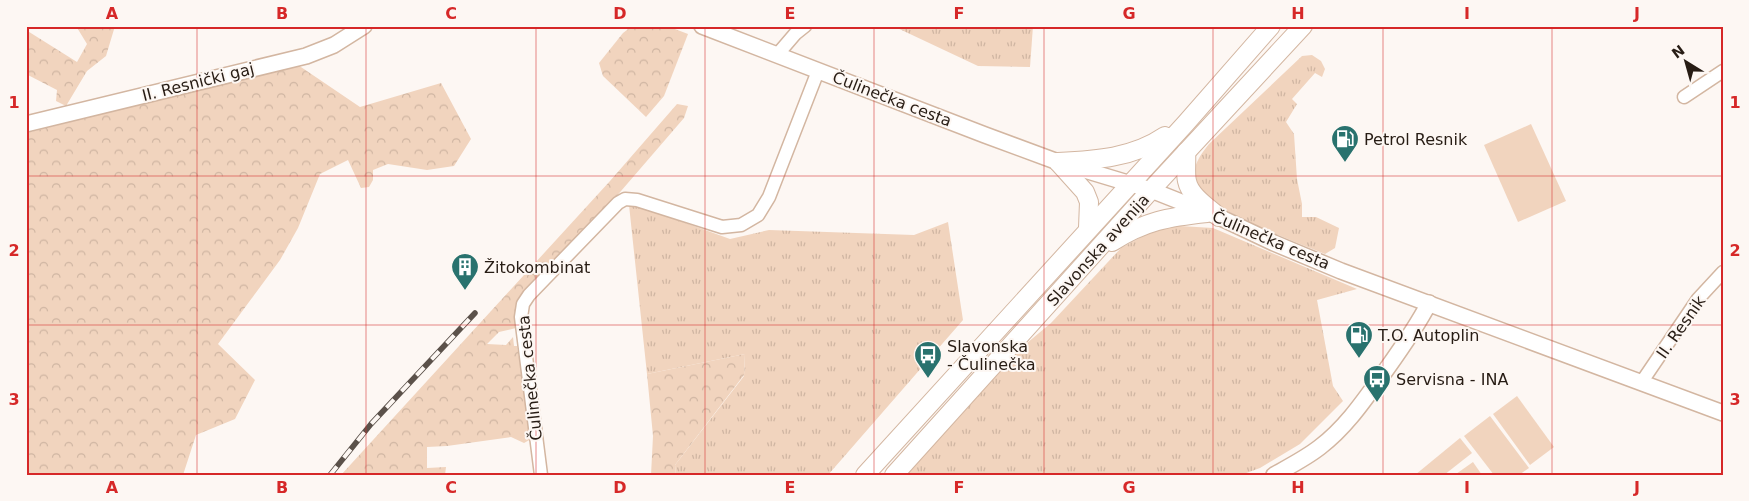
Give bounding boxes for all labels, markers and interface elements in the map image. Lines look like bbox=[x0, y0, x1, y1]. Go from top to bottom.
text: A bbox=[106, 4, 119, 23]
text: B bbox=[276, 4, 288, 23]
text: C bbox=[445, 4, 457, 23]
text: D bbox=[613, 4, 627, 23]
text: E bbox=[785, 4, 795, 23]
text: F bbox=[954, 4, 964, 23]
text: G bbox=[1122, 4, 1136, 23]
text: H bbox=[1291, 4, 1305, 23]
text: I bbox=[1464, 4, 1470, 23]
text: J bbox=[1633, 4, 1640, 23]
north arrow bbox=[1662, 38, 1712, 88]
text: N bbox=[1669, 42, 1688, 62]
street label: II. Resnički gaj bbox=[140, 59, 256, 105]
street label: Čulinečka cesta bbox=[830, 68, 954, 130]
text: 1 bbox=[8, 93, 20, 112]
text: 1 bbox=[1729, 93, 1741, 112]
fuel station icon: Petrol Resnik bbox=[1330, 124, 1360, 163]
place label: Petrol Resnik bbox=[1364, 130, 1468, 149]
street label: Slavonska avenija bbox=[1043, 190, 1153, 310]
street label: Čulinečka cesta bbox=[1209, 207, 1333, 273]
text: 2 bbox=[8, 241, 20, 260]
text: 2 bbox=[1729, 241, 1741, 260]
building icon: Žitokombinat bbox=[450, 252, 480, 291]
place label: Žitokombinat bbox=[484, 258, 590, 277]
street label: II. Resnik bbox=[1653, 291, 1710, 362]
street label: Čulinečka cesta bbox=[514, 314, 546, 442]
fuel station icon: T.O. Autoplin bbox=[1344, 320, 1374, 359]
place label: T.O. Autoplin bbox=[1377, 326, 1479, 345]
place label: Slavonska - Čulinečka bbox=[947, 337, 1036, 374]
bus stop icon: Slavonska - Čulinečka bbox=[913, 340, 943, 379]
bus stop icon: Servisna - INA bbox=[1362, 364, 1392, 403]
place label: Servisna - INA bbox=[1396, 370, 1508, 389]
text: 3 bbox=[8, 390, 20, 409]
text: 3 bbox=[1729, 390, 1741, 409]
text: A bbox=[106, 478, 119, 497]
text: B bbox=[276, 478, 288, 497]
text: C bbox=[445, 478, 457, 497]
text: D bbox=[613, 478, 627, 497]
text: E bbox=[785, 478, 795, 497]
text: F bbox=[954, 478, 964, 497]
text: G bbox=[1122, 478, 1136, 497]
text: H bbox=[1291, 478, 1305, 497]
text: I bbox=[1464, 478, 1470, 497]
text: J bbox=[1633, 478, 1640, 497]

